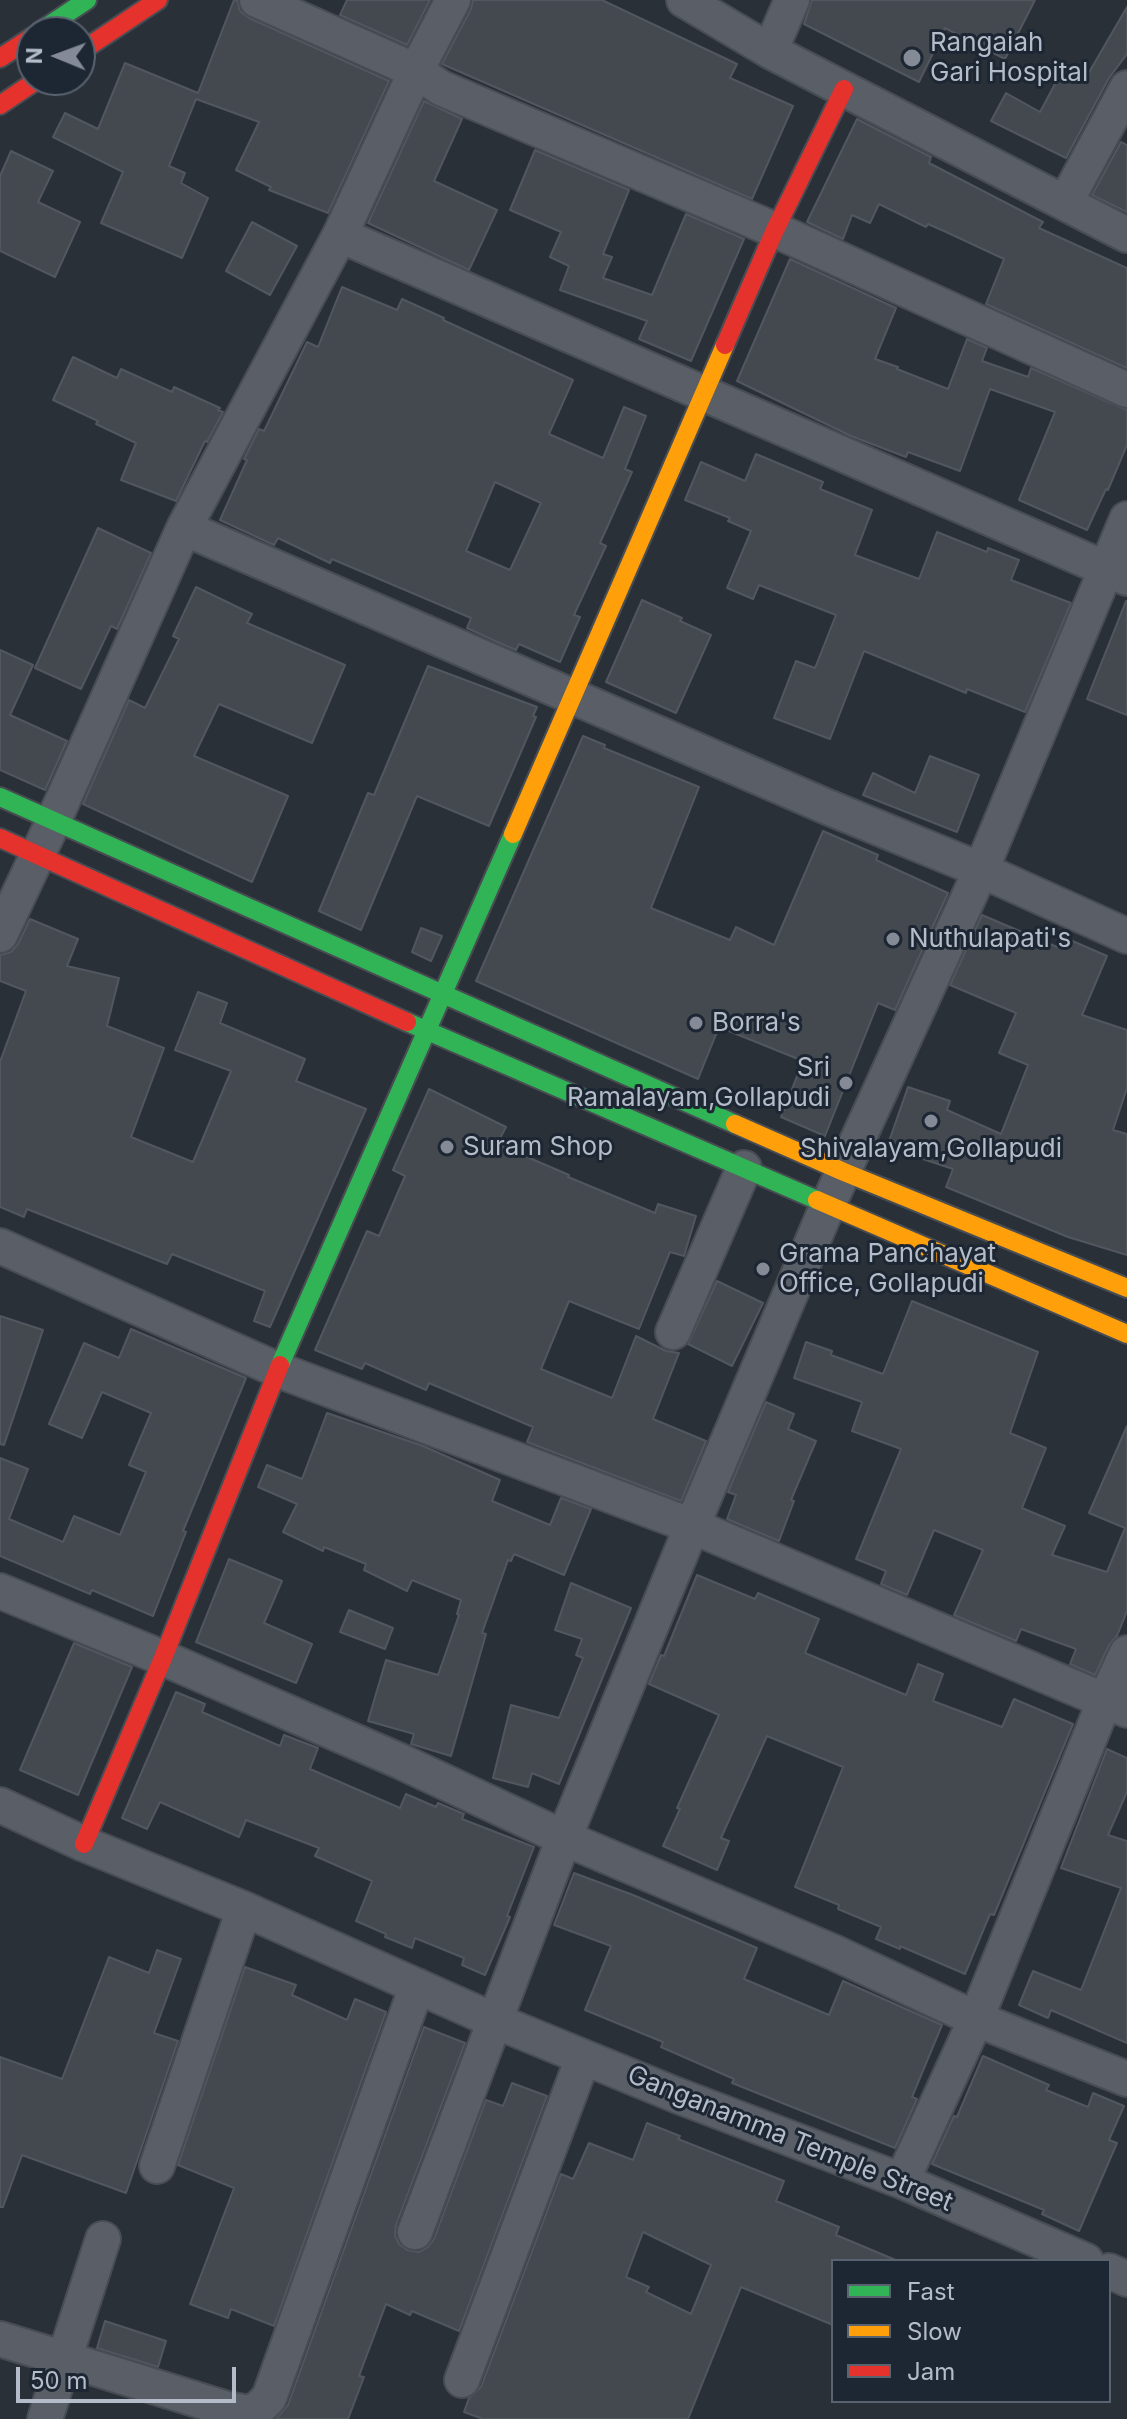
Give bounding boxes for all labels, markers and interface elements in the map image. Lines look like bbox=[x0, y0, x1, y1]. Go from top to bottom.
north arrow bbox=[16, 16, 96, 96]
place label: Rangaiah Gari Hospital bbox=[930, 27, 1088, 88]
text: N bbox=[21, 47, 47, 64]
marker: Rangaiah Gari Hospital bbox=[901, 47, 923, 69]
place label: Nuthulapati's bbox=[909, 923, 1071, 955]
marker: Nuthulapati's bbox=[884, 930, 902, 948]
place label: Borra's bbox=[712, 1007, 801, 1039]
marker: Borra's bbox=[687, 1014, 705, 1032]
place label: Sri Ramalayam,Gollapudi bbox=[567, 1052, 830, 1114]
marker: Sri Ramalayam,Gollapudi bbox=[837, 1074, 855, 1092]
marker: Shivalayam,Gollapudi bbox=[922, 1112, 940, 1130]
place label: Suram Shop bbox=[463, 1131, 613, 1163]
place label: Shivalayam,Gollapudi bbox=[800, 1133, 1062, 1165]
marker: Suram Shop bbox=[438, 1138, 456, 1156]
place label: Grama Panchayat Office, Gollapudi bbox=[779, 1238, 996, 1300]
marker: Grama Panchayat Office, Gollapudi bbox=[754, 1260, 772, 1278]
street label: Ganganamma Temple Street bbox=[623, 2059, 957, 2219]
legend bbox=[831, 2259, 1111, 2403]
text: Fast bbox=[907, 2277, 955, 2306]
text: Slow bbox=[907, 2317, 962, 2346]
scale bar bbox=[20, 2351, 240, 2401]
text: Jam bbox=[907, 2357, 955, 2386]
text: 50 m bbox=[30, 2366, 88, 2395]

